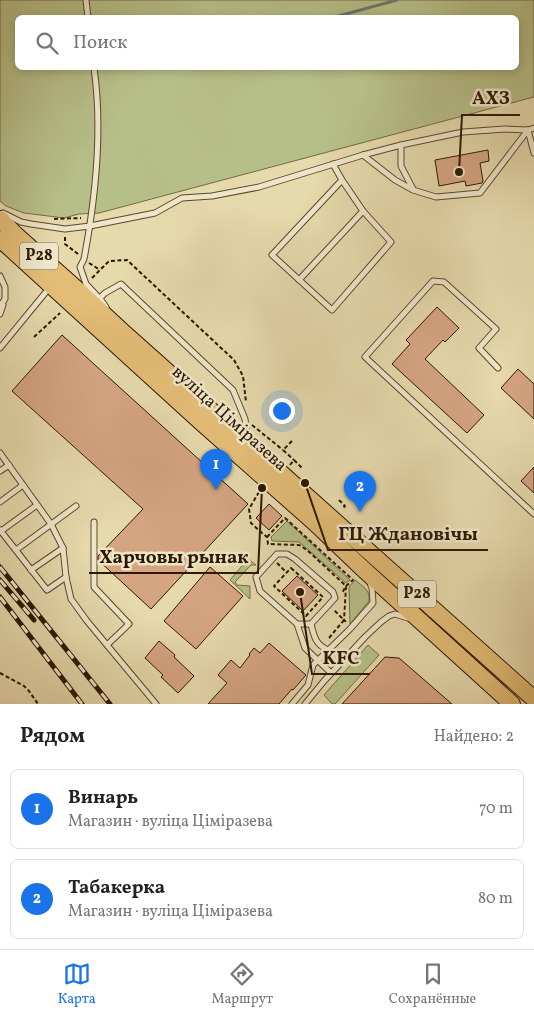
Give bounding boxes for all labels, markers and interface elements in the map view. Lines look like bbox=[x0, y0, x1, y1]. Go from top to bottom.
search box bbox=[15, 15, 519, 70]
icon: search bbox=[33, 29, 61, 57]
text: Поиск bbox=[73, 30, 127, 56]
callout: АХЗ bbox=[462, 81, 520, 115]
text: АХЗ bbox=[472, 86, 510, 112]
road number: Р28 bbox=[20, 242, 58, 270]
street label: вуліца Ціміразева bbox=[166, 360, 292, 478]
your location bbox=[269, 398, 295, 424]
pin: 1 bbox=[200, 449, 232, 490]
pin: 2 bbox=[344, 471, 376, 512]
callout: ГЦ Ждановічы bbox=[328, 516, 488, 550]
text: ГЦ Ждановічы bbox=[338, 522, 478, 548]
callout: Харчовы рынак bbox=[89, 539, 258, 573]
text: Харчовы рынак bbox=[99, 545, 249, 571]
road number: Р28 bbox=[398, 580, 436, 608]
callout: KFC bbox=[312, 640, 370, 674]
text: KFC bbox=[322, 646, 360, 672]
text: Рядом bbox=[20, 722, 85, 751]
text: Найдено: 2 bbox=[434, 726, 514, 748]
text: Винарь bbox=[68, 785, 138, 811]
text: 1 bbox=[34, 798, 40, 820]
text: 70 m bbox=[479, 798, 513, 820]
text: Магазин · вуліца Ціміразева bbox=[68, 811, 273, 833]
text: Табакерка bbox=[68, 875, 165, 901]
text: 2 bbox=[33, 888, 41, 910]
text: 80 m bbox=[478, 888, 513, 910]
text: Магазин · вуліца Ціміразева bbox=[68, 901, 273, 923]
tab: Карта bbox=[58, 960, 96, 1009]
tab: Маршрут bbox=[211, 960, 273, 1009]
tab: Сохранённые bbox=[389, 960, 476, 1009]

